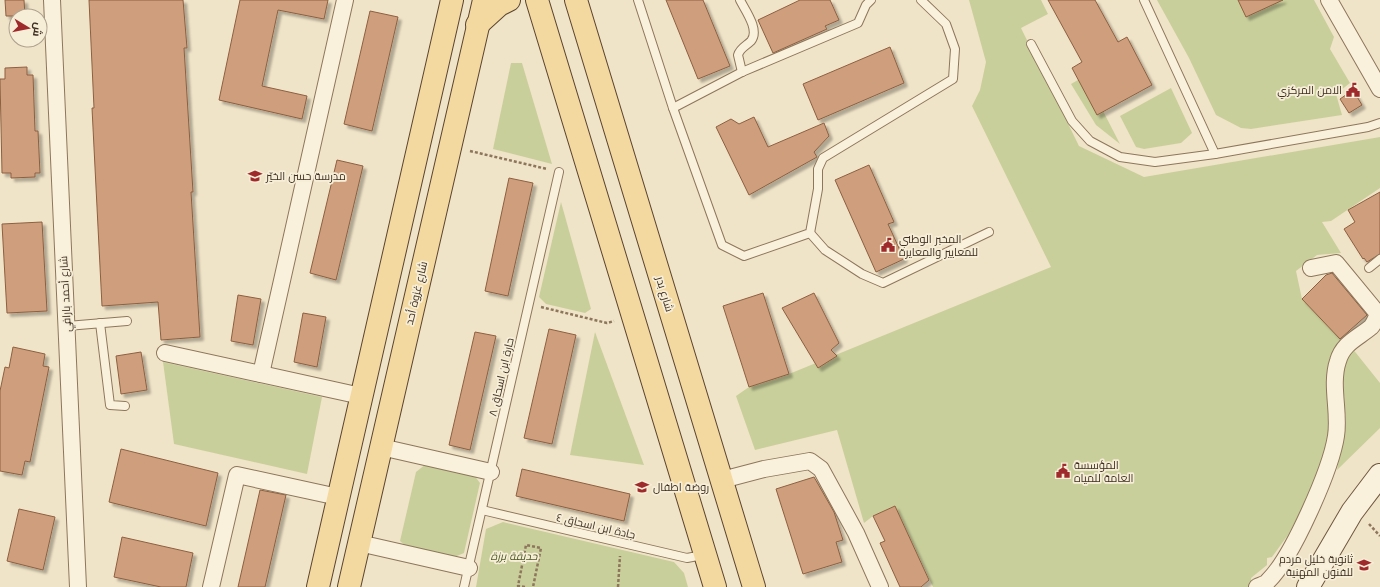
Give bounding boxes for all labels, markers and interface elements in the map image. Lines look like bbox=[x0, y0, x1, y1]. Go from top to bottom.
north arrow bbox=[8, 8, 48, 48]
text: ش bbox=[30, 22, 46, 38]
public building icon: الامن المركزي bbox=[1345, 82, 1361, 98]
place label: الامن المركزي bbox=[1277, 83, 1342, 99]
school or university icon: مدرسة حسن الخيّر bbox=[247, 168, 263, 184]
place label: مدرسة حسن الخيّر bbox=[265, 169, 346, 183]
place label: المخبر الوطني للمعايير والمعايرة bbox=[899, 232, 978, 259]
public building icon: المخبر الوطني للمعايير والمعايرة bbox=[880, 237, 896, 253]
street label: شارع أحمد بارافي bbox=[56, 255, 76, 332]
street label: شارع غزوة أحد bbox=[402, 260, 431, 326]
street label: شارع بدر bbox=[652, 274, 677, 314]
street label: حارة ابن اسحاق ٨ bbox=[485, 336, 517, 418]
place label: المؤسسة العامة للمياه bbox=[1074, 458, 1134, 485]
public building icon: المؤسسة العامة للمياه bbox=[1055, 463, 1071, 479]
school or university icon: روضة اطفال bbox=[634, 479, 650, 495]
place label: روضة اطفال bbox=[653, 480, 709, 494]
street label: جادة ابن اسحاق ٤ bbox=[555, 510, 637, 542]
park label: حديقة برزة bbox=[491, 549, 538, 563]
place label: ثانوية خليل مردم للفنون المهنية bbox=[1279, 552, 1353, 579]
school or university icon: ثانوية خليل مردم للفنون المهنية bbox=[1356, 557, 1372, 573]

